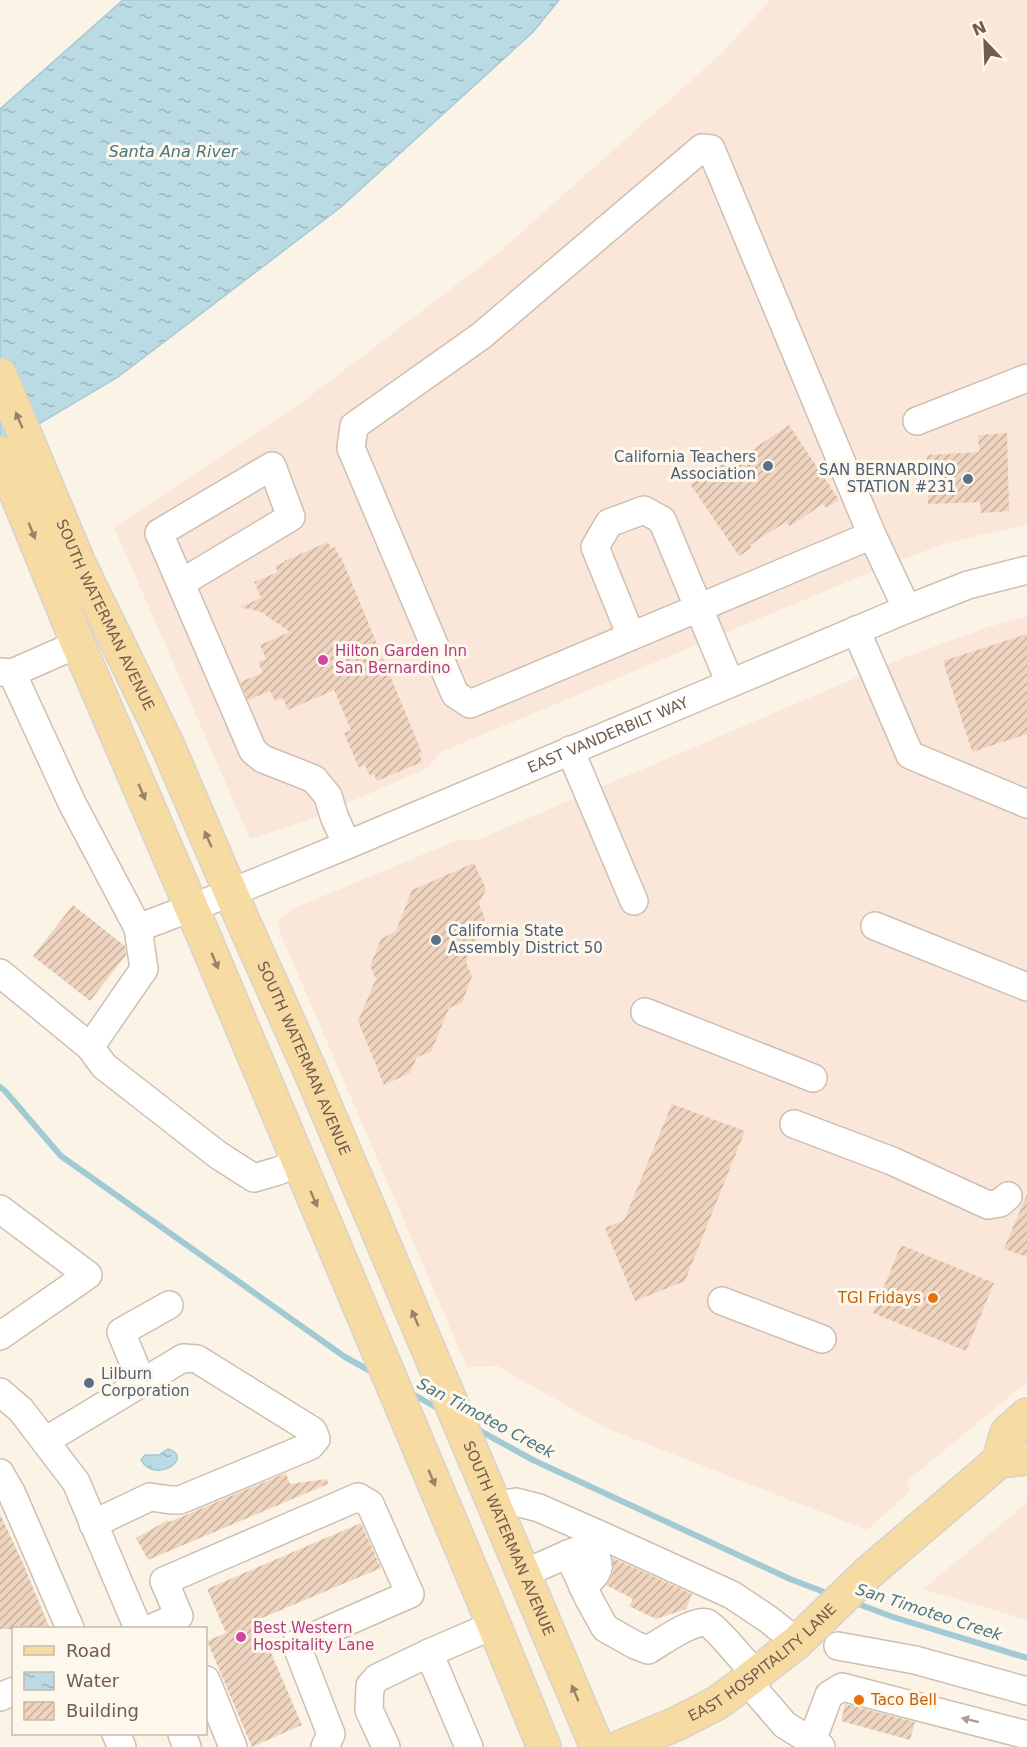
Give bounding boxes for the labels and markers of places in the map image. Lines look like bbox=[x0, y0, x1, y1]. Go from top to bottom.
place label: California Teachers Association bbox=[614, 448, 756, 483]
marker: California Teachers Association bbox=[761, 459, 775, 473]
place label: SAN BERNARDINO STATION #231 bbox=[819, 461, 956, 496]
marker: SAN BERNARDINO STATION #231 bbox=[961, 472, 975, 486]
place label: Hilton Garden Inn San Bernardino bbox=[335, 642, 467, 677]
marker: Hilton Garden Inn San Bernardino bbox=[316, 653, 330, 667]
place label: California State Assembly District 50 bbox=[448, 922, 603, 957]
marker: California State Assembly District 50 bbox=[429, 933, 443, 947]
place label: TGI Fridays bbox=[837, 1289, 921, 1307]
marker: TGI Fridays bbox=[926, 1291, 940, 1305]
place label: Lilburn Corporation bbox=[101, 1365, 190, 1400]
marker: Lilburn Corporation bbox=[82, 1376, 96, 1390]
place label: Best Western Hospitality Lane bbox=[253, 1619, 374, 1654]
marker: Best Western Hospitality Lane bbox=[234, 1630, 248, 1644]
place label: Taco Bell bbox=[870, 1691, 937, 1709]
marker: Taco Bell bbox=[852, 1693, 866, 1707]

